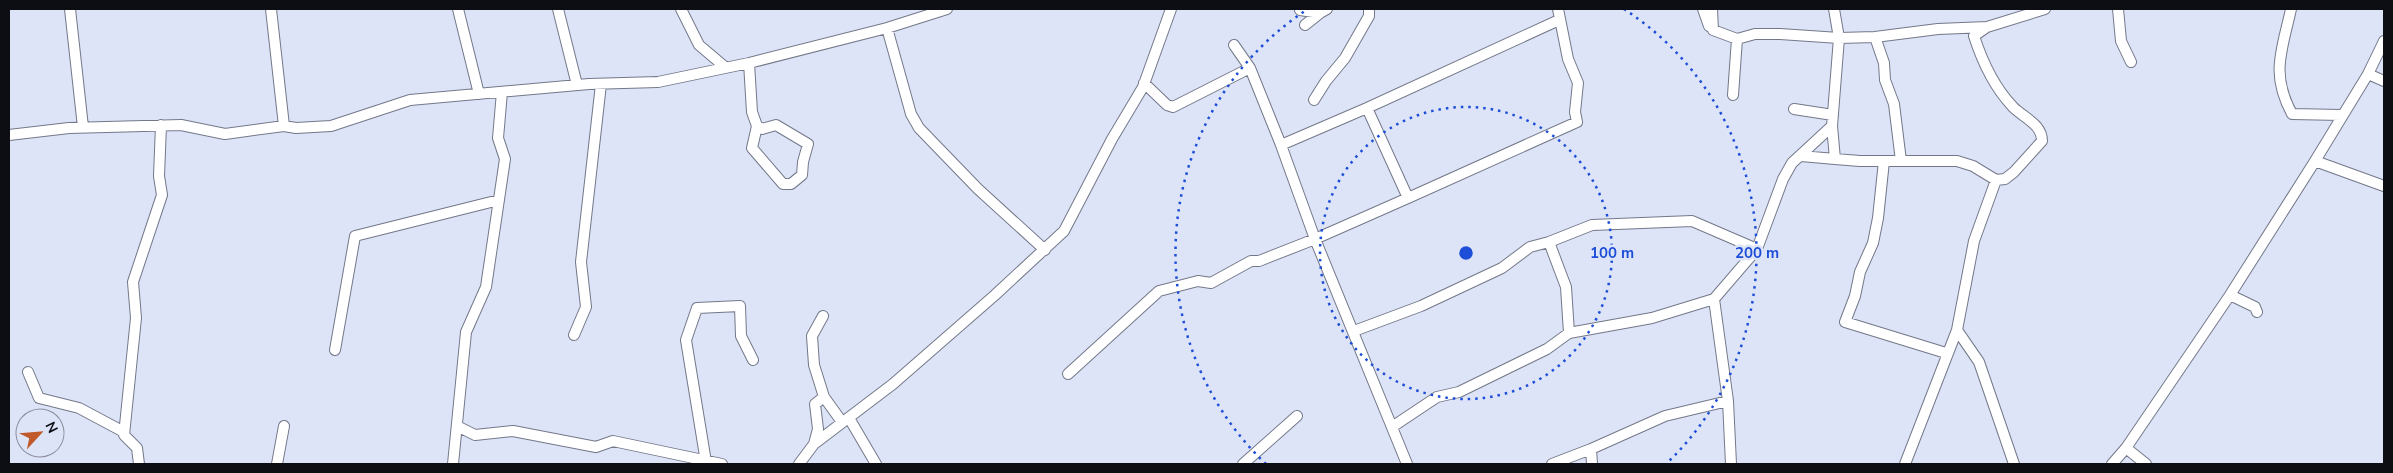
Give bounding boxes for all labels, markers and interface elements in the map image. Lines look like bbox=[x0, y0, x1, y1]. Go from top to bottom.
text: 100 m bbox=[1590, 243, 1634, 263]
text: 200 m bbox=[1735, 243, 1779, 263]
centre of rings bbox=[1457, 244, 1475, 262]
north arrow bbox=[15, 408, 65, 458]
text: N bbox=[40, 419, 62, 436]

